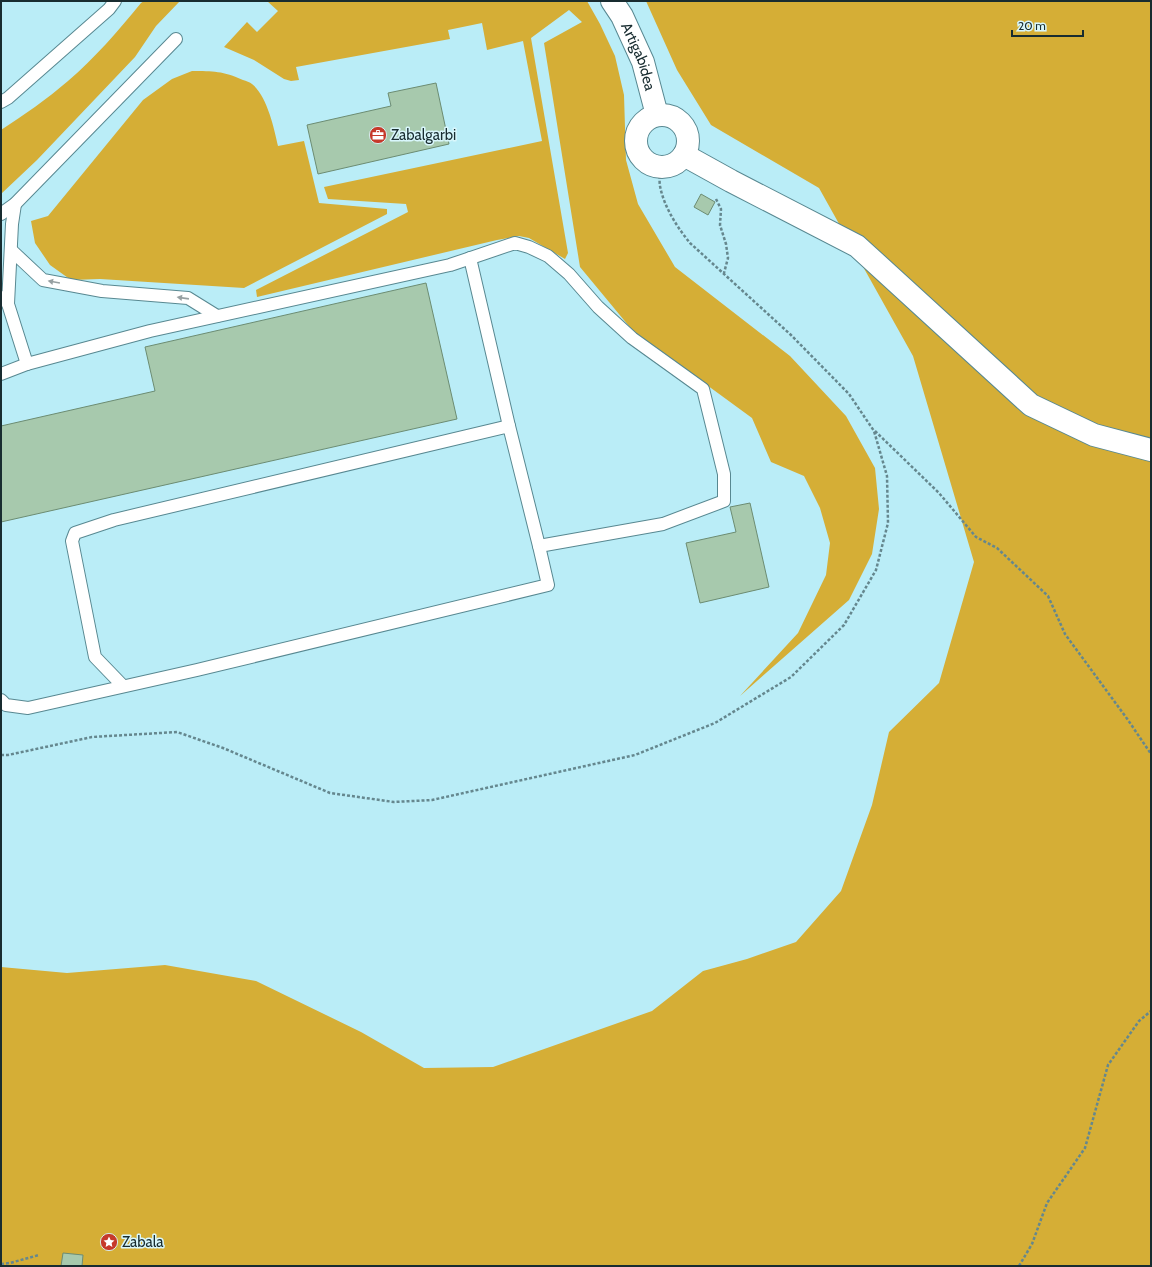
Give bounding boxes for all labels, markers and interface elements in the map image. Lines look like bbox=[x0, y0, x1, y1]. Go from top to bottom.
scale bar bbox=[1012, 12, 1083, 38]
text: 20 m bbox=[1018, 18, 1046, 33]
street label: Artigabidea bbox=[617, 20, 659, 93]
office icon: Zabalgarbi bbox=[368, 125, 388, 145]
place label: Zabalgarbi bbox=[391, 126, 456, 144]
one-way arrow bbox=[48, 279, 60, 285]
one-way arrow bbox=[177, 295, 189, 301]
place icon: Zabala bbox=[99, 1232, 119, 1252]
place label: Zabala bbox=[122, 1233, 164, 1251]

